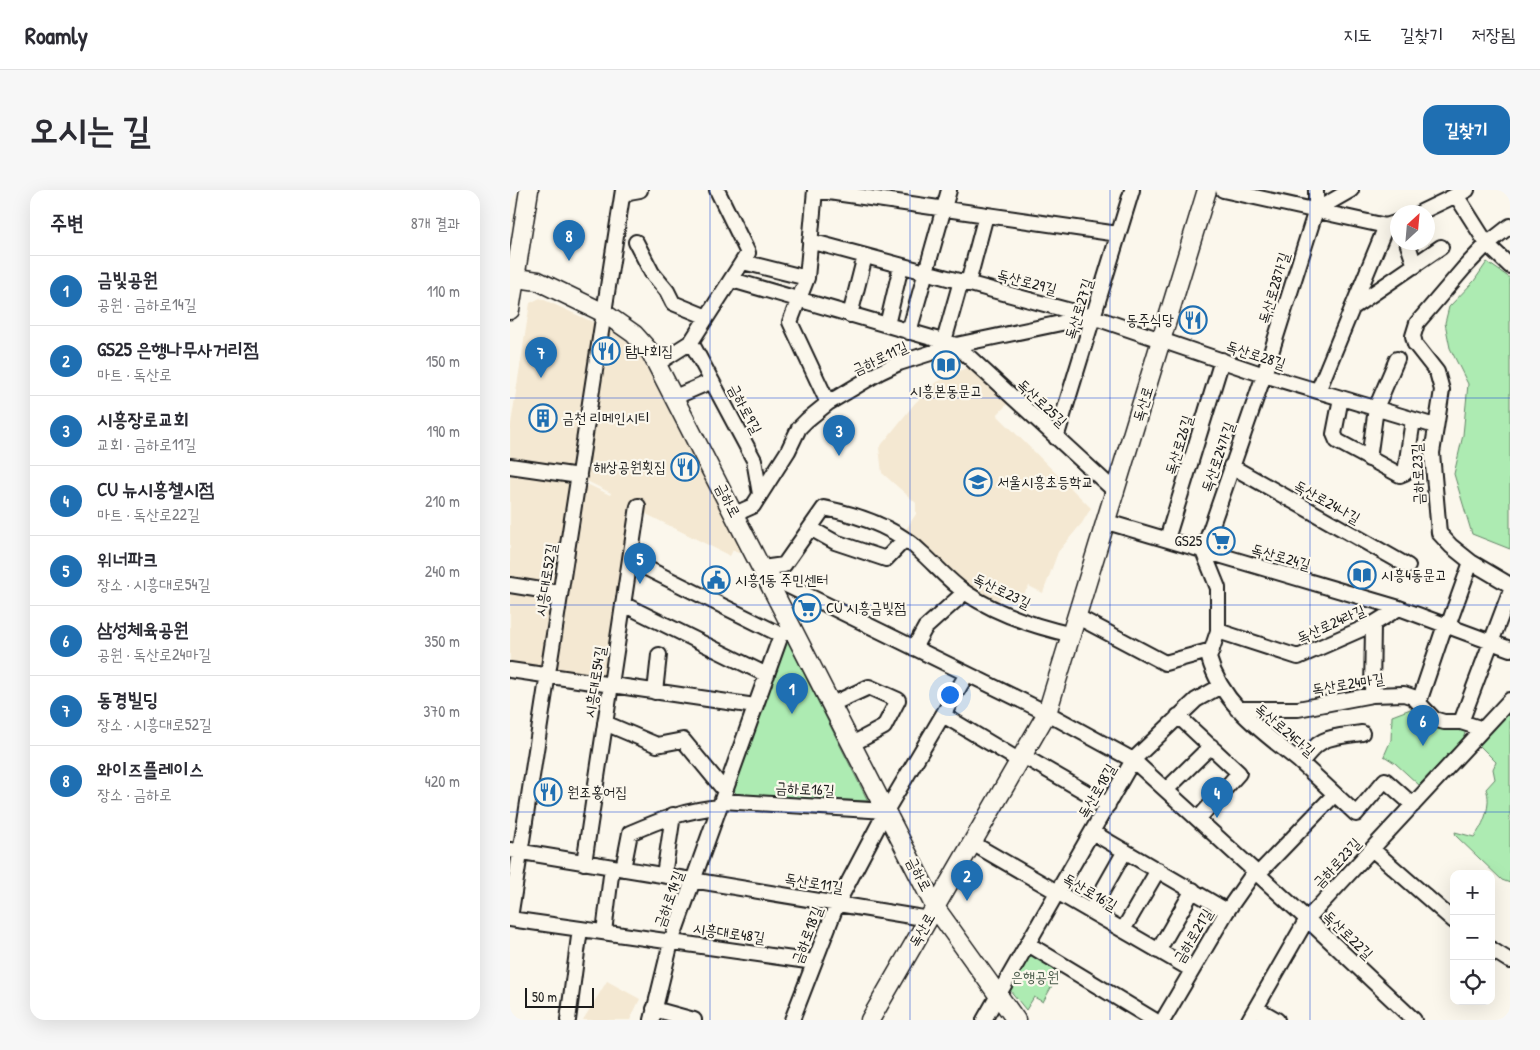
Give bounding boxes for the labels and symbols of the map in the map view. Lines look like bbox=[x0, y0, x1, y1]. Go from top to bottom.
north arrow bbox=[1390, 205, 1435, 250]
pin: 8 bbox=[553, 220, 585, 261]
street label: 독산로28가길 bbox=[1253, 249, 1294, 326]
street label: 독산로29길 bbox=[995, 264, 1059, 300]
street label: 독산로27길 bbox=[1059, 276, 1098, 342]
restaurant icon: 동주식당 bbox=[1178, 305, 1208, 335]
place label: 동주식당 bbox=[1126, 309, 1174, 330]
street label: 독산로28길 bbox=[1224, 335, 1289, 374]
restaurant icon: 탐나회집 bbox=[591, 336, 621, 366]
street label: 금하로11길 bbox=[849, 336, 911, 380]
pin: 7 bbox=[525, 337, 557, 378]
place label: 탐나회집 bbox=[625, 340, 673, 361]
library icon: 시흥본동문고 bbox=[931, 350, 961, 380]
street label: 독산로25길 bbox=[1013, 374, 1072, 431]
street label: 금하로9길 bbox=[724, 380, 767, 437]
place label: 시흥본동문고 bbox=[910, 380, 982, 401]
street label: 독산로 bbox=[1127, 383, 1158, 424]
building icon: 금천 리메인시티 bbox=[528, 403, 558, 433]
place label: 금천 리메인시티 bbox=[562, 407, 650, 428]
street label: 독산로26길 bbox=[1160, 412, 1198, 477]
pin: 3 bbox=[823, 415, 855, 456]
street label: 독산로24가길 bbox=[1196, 419, 1239, 495]
street label: 금하로23길 bbox=[1406, 443, 1429, 505]
restaurant icon: 해상공원횟집 bbox=[670, 452, 700, 482]
place label: 해상공원횟집 bbox=[594, 456, 666, 477]
school or university icon: 서울시흥초등학교 bbox=[963, 467, 993, 497]
place label: 서울시흥초등학교 bbox=[997, 471, 1094, 492]
street label: 독산로24나길 bbox=[1290, 475, 1364, 528]
street label: 금하로 bbox=[711, 479, 746, 521]
supermarket icon: GS25 bbox=[1206, 526, 1236, 556]
place label: GS25 bbox=[1175, 530, 1203, 551]
street label: 독산로24길 bbox=[1249, 538, 1313, 575]
street label: 시흥대로52길 bbox=[529, 542, 562, 618]
pin: 5 bbox=[624, 543, 656, 584]
library icon: 시흥4동문고 bbox=[1347, 560, 1377, 590]
place label: 시흥4동문고 bbox=[1381, 564, 1447, 585]
public building icon: 시흥1동 주민센터 bbox=[701, 565, 731, 595]
street label: 독산로23길 bbox=[970, 568, 1035, 614]
place label: 시흥1동 주민센터 bbox=[735, 569, 828, 590]
supermarket icon: CU 시흥금빛점 bbox=[792, 593, 822, 623]
place label: CU 시흥금빛점 bbox=[826, 597, 906, 618]
street label: 독산로24라길 bbox=[1293, 599, 1368, 648]
street label: 시흥대로54길 bbox=[578, 645, 611, 719]
street label: 독산로24마길 bbox=[1310, 667, 1386, 700]
pin: 1 bbox=[776, 673, 808, 714]
your location bbox=[937, 682, 963, 708]
street label: 독산로24다길 bbox=[1251, 698, 1320, 761]
pin: 6 bbox=[1407, 705, 1439, 746]
street label: 독산로18길 bbox=[1072, 759, 1121, 822]
street label: 금하로16길 bbox=[775, 776, 835, 801]
restaurant icon: 원조홍어집 bbox=[533, 777, 563, 807]
pin: 4 bbox=[1201, 777, 1233, 818]
place label: 원조홍어집 bbox=[567, 781, 627, 802]
street label: 금하로23길 bbox=[1308, 833, 1365, 893]
street label: 금하로 bbox=[902, 853, 937, 895]
pin: 2 bbox=[951, 860, 983, 901]
street label: 금하로14길 bbox=[649, 867, 689, 930]
street label: 독산로11길 bbox=[783, 868, 845, 898]
street label: 독산로16길 bbox=[1059, 868, 1121, 916]
street label: 금하로18길 bbox=[786, 903, 827, 967]
street label: 금하로21길 bbox=[1168, 904, 1217, 967]
street label: 독산로22길 bbox=[1319, 905, 1378, 964]
street label: 독산로 bbox=[903, 909, 940, 951]
street label: 시흥대로48길 bbox=[692, 917, 766, 948]
park label: 은행공원 bbox=[1011, 966, 1059, 987]
scale bar bbox=[525, 985, 594, 1008]

